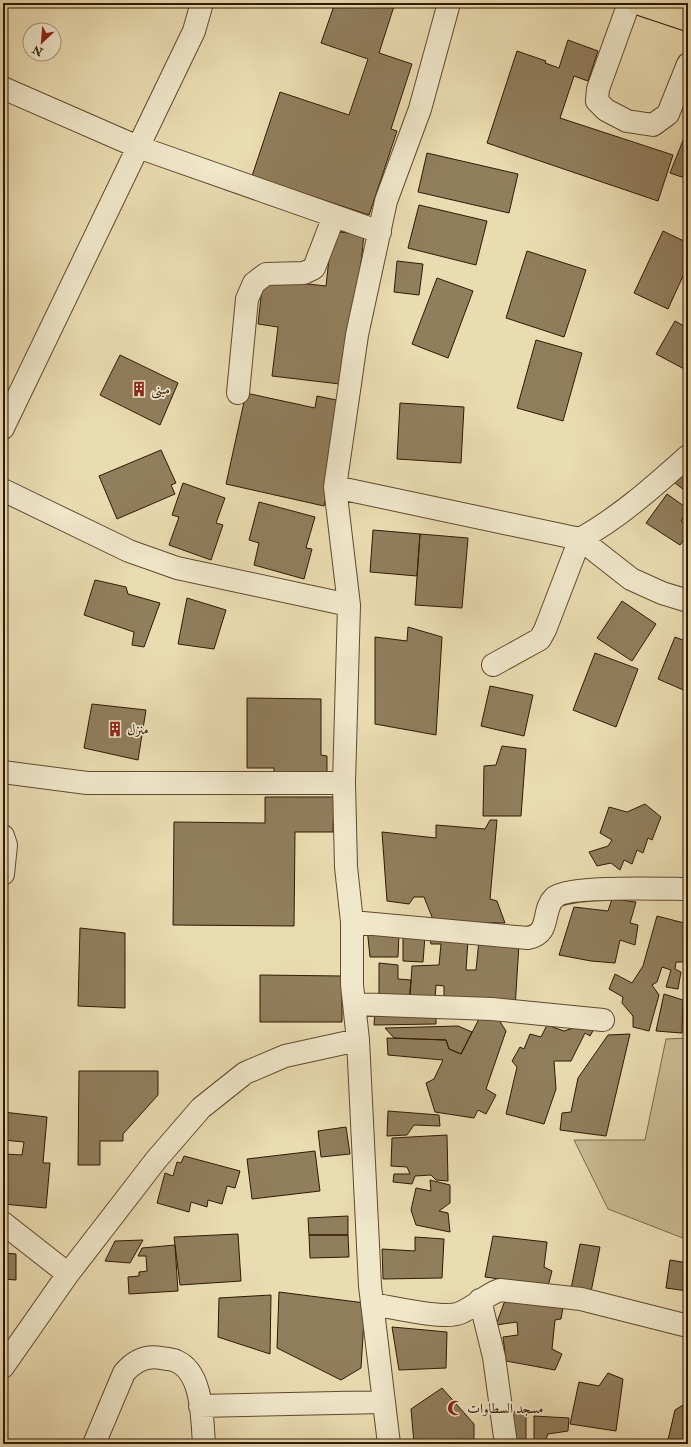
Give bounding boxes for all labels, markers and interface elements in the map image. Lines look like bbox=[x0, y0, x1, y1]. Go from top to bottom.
north arrow bbox=[22, 22, 62, 62]
text: N bbox=[30, 42, 46, 59]
building icon: مبنى bbox=[130, 380, 148, 398]
place label: مبنى bbox=[151, 381, 170, 399]
building icon: منزل bbox=[106, 720, 124, 738]
place label: منزل bbox=[127, 721, 149, 738]
mosque icon: مسجد السطاوات bbox=[446, 1399, 464, 1417]
place label: مسجد السطاوات bbox=[467, 1400, 543, 1417]

